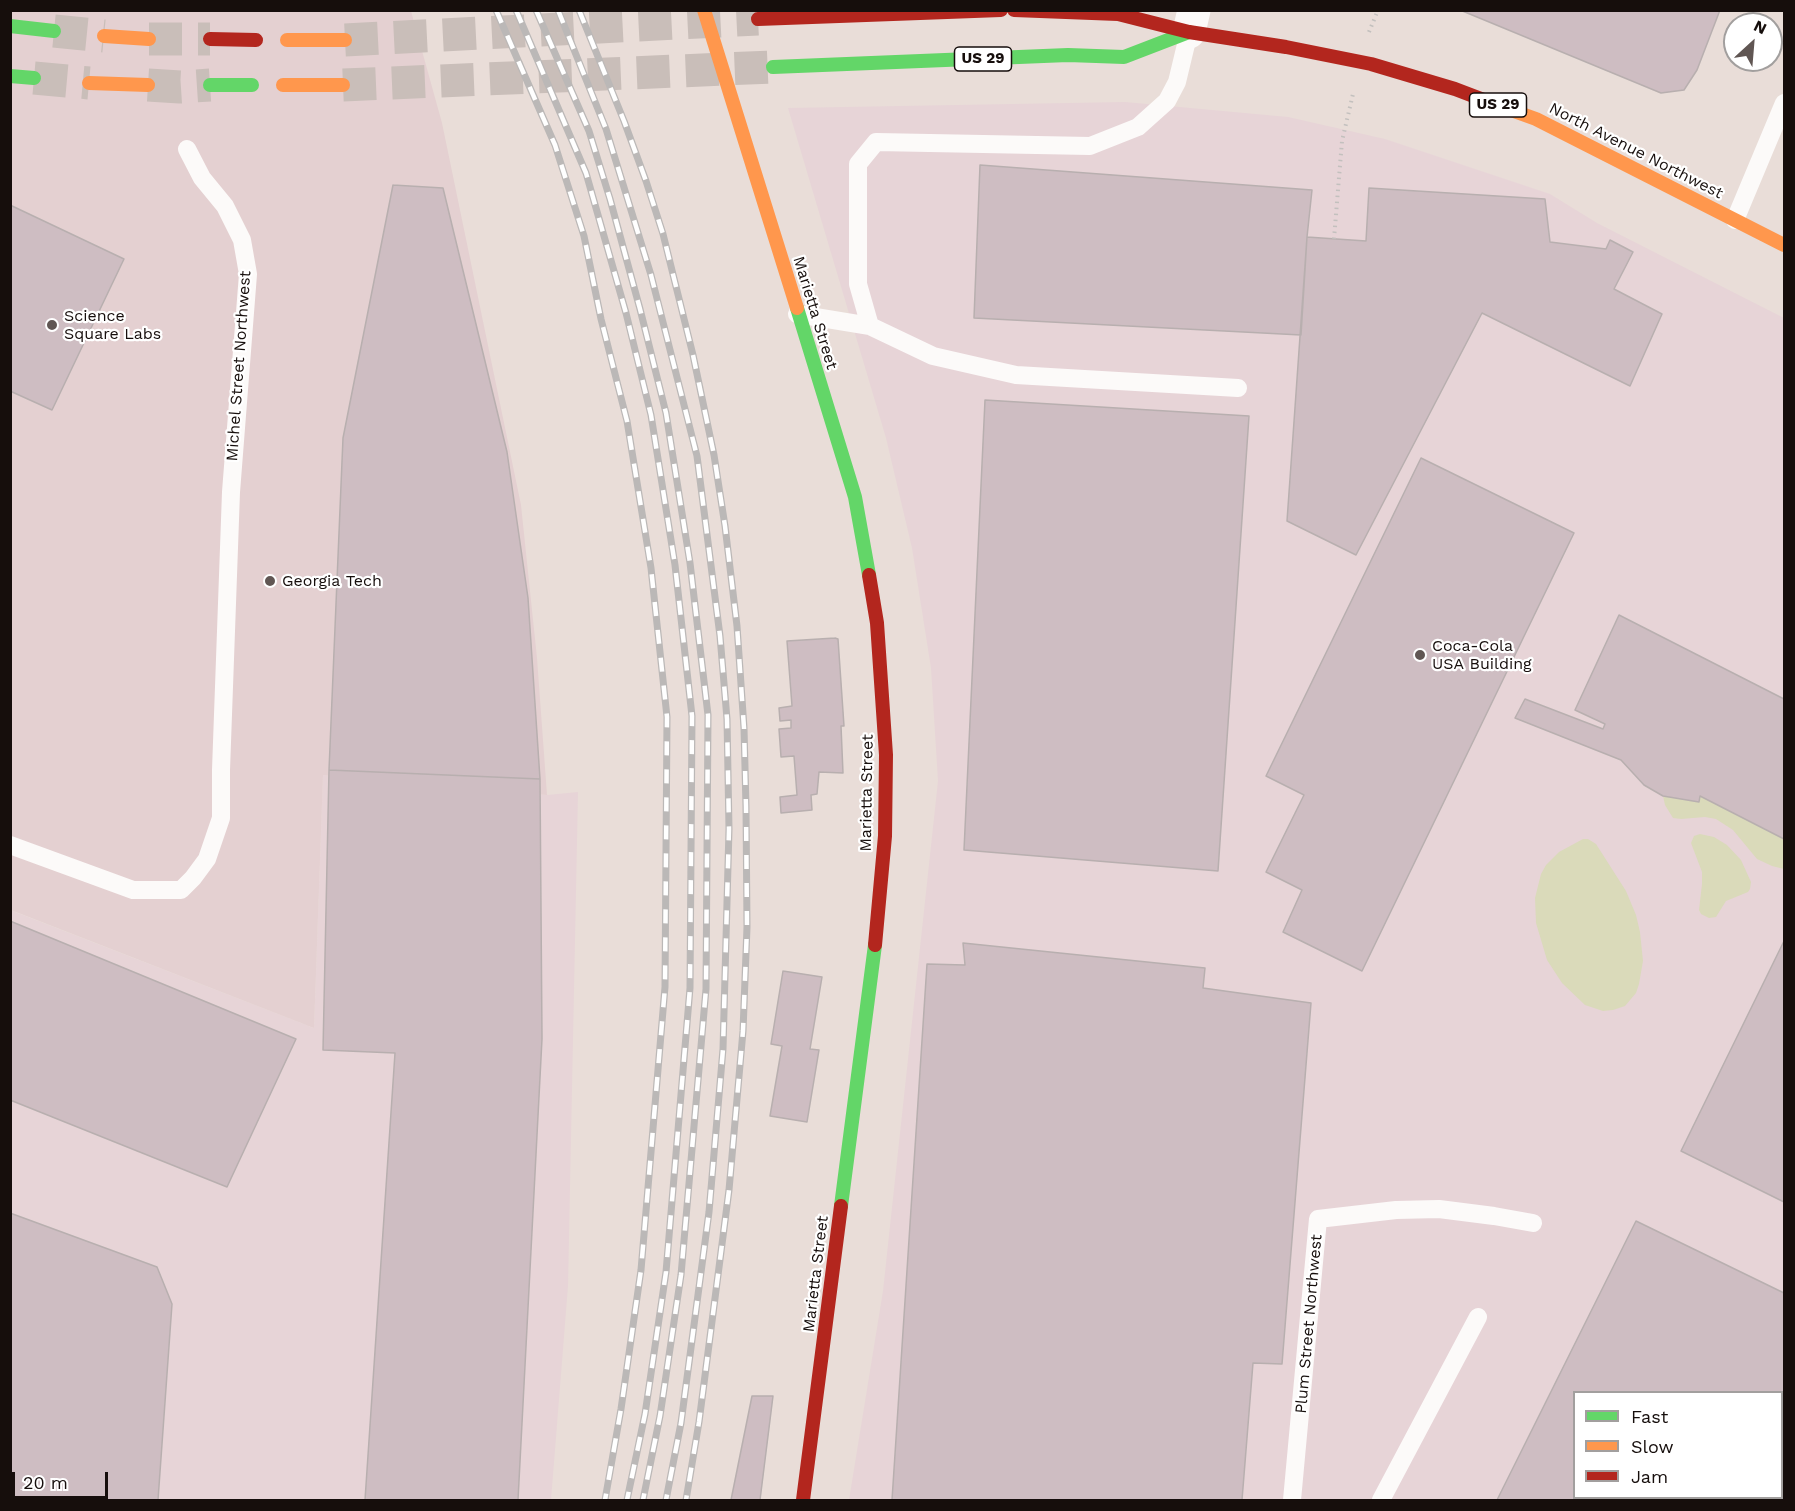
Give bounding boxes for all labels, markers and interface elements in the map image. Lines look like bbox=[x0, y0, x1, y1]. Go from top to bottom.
north arrow bbox=[1723, 12, 1783, 72]
text: N bbox=[1751, 16, 1770, 38]
road number: US 29 bbox=[954, 47, 1012, 71]
road number: US 29 bbox=[1470, 93, 1526, 117]
street label: North Avenue Northwest bbox=[1546, 99, 1726, 203]
street label: Marietta Street bbox=[789, 254, 841, 372]
street label: Michel Street Northwest bbox=[223, 270, 255, 462]
place label: Science Square Labs bbox=[64, 306, 161, 344]
marker: Science Square Labs bbox=[45, 318, 59, 332]
place label: Georgia Tech bbox=[282, 571, 382, 591]
marker: Georgia Tech bbox=[263, 574, 277, 588]
place label: Coca-Cola USA Building bbox=[1432, 636, 1532, 674]
marker: Coca-Cola USA Building bbox=[1413, 648, 1427, 662]
street label: Marietta Street bbox=[856, 734, 878, 852]
street label: Marietta Street bbox=[799, 1215, 833, 1333]
street label: Plum Street Northwest bbox=[1292, 1233, 1326, 1415]
legend bbox=[1573, 1391, 1783, 1499]
text: Fast bbox=[1631, 1406, 1668, 1427]
text: Slow bbox=[1631, 1436, 1674, 1457]
scale bar bbox=[15, 1460, 111, 1498]
text: Jam bbox=[1631, 1466, 1668, 1487]
text: 20 m bbox=[23, 1472, 68, 1493]

